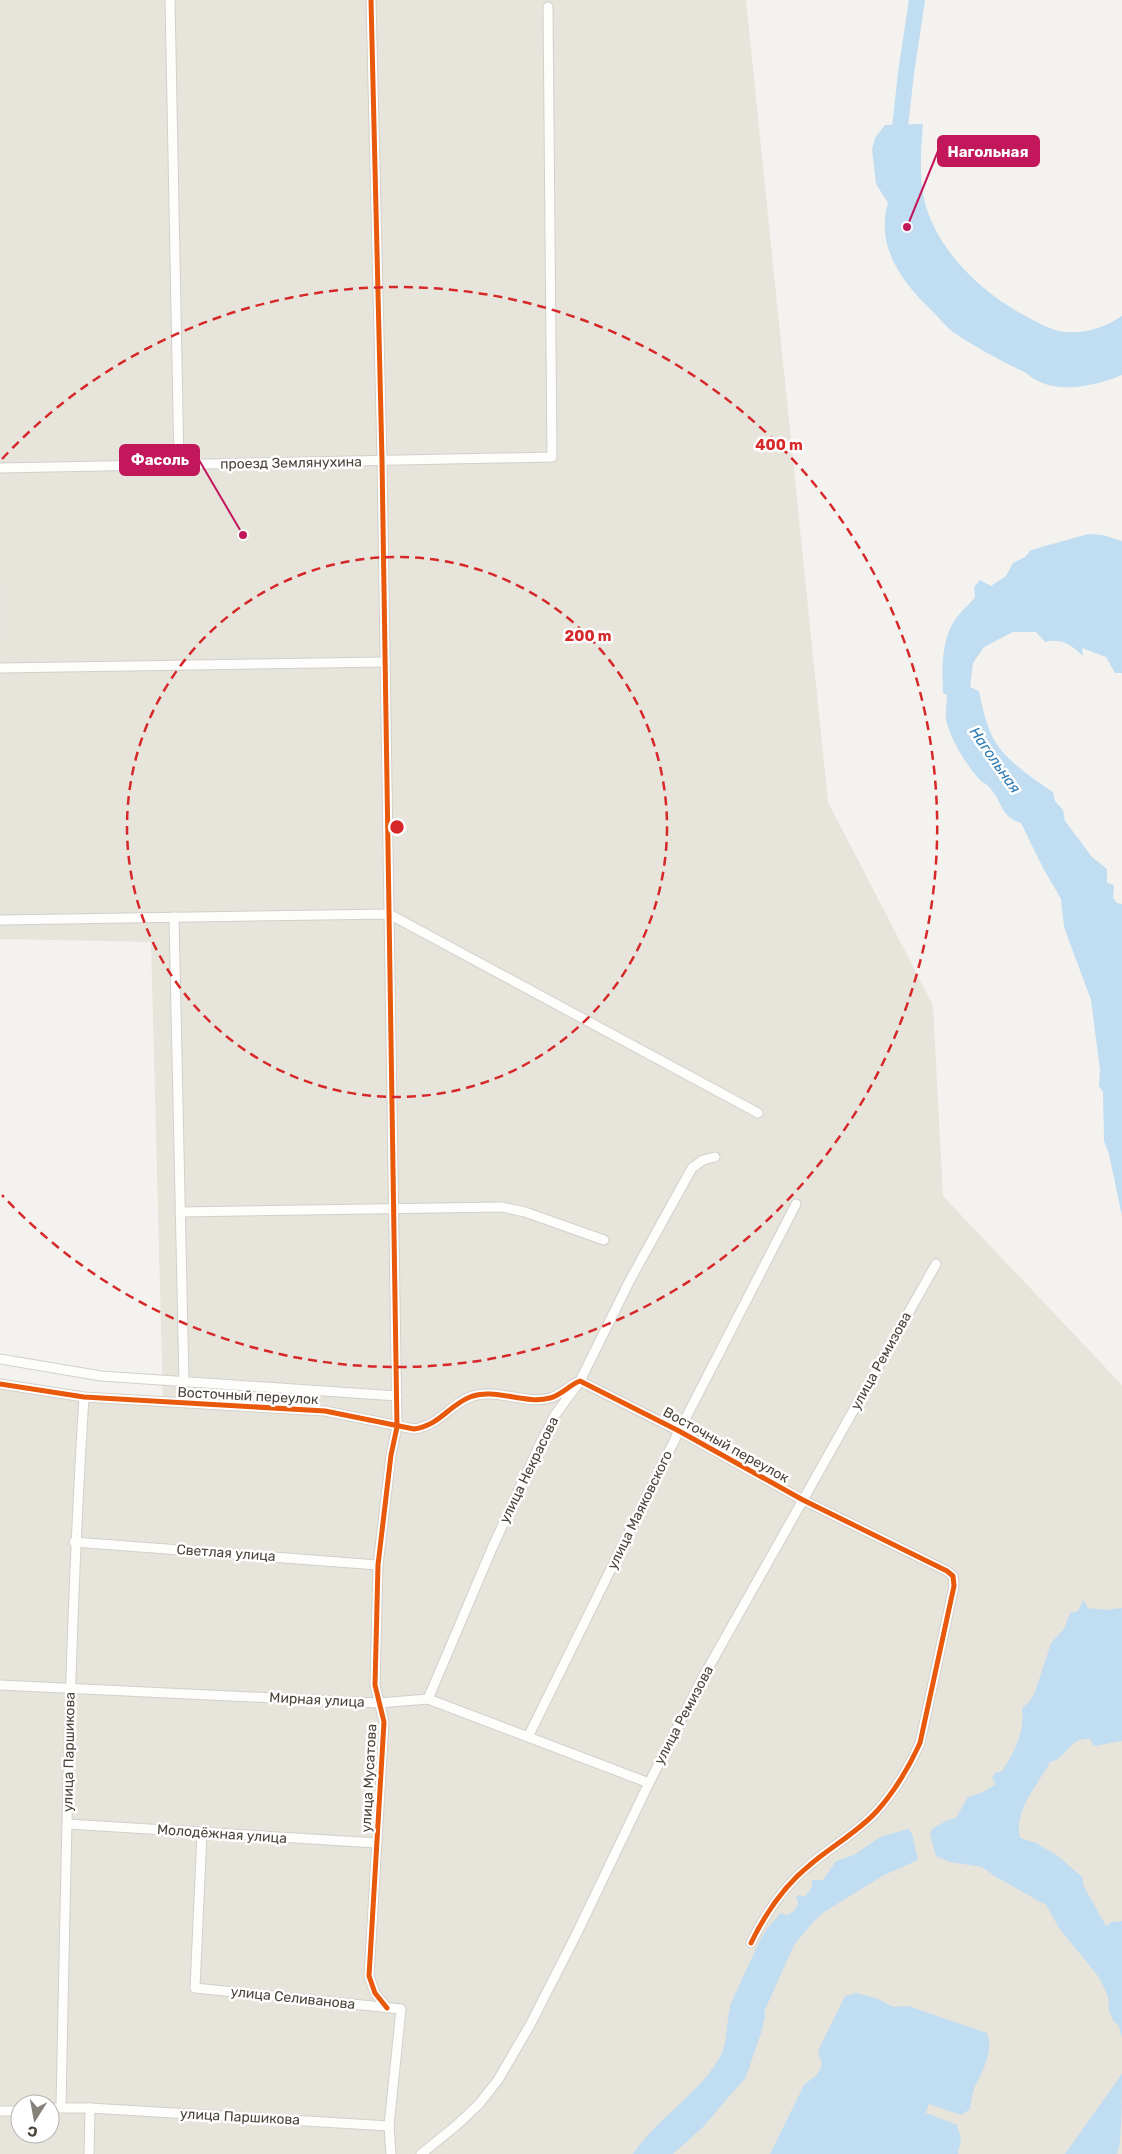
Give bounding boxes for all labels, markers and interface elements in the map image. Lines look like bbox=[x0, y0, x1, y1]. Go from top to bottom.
callout: Нагольная bbox=[938, 136, 1039, 166]
text: Нагольная bbox=[947, 143, 1029, 161]
text: 400 m bbox=[755, 436, 803, 454]
callout: Фасоль bbox=[120, 445, 199, 475]
text: Фасоль bbox=[131, 451, 190, 469]
street label: проезд Землянухина bbox=[220, 453, 362, 473]
text: 200 m bbox=[564, 627, 612, 645]
water label: Нагольная bbox=[966, 723, 1024, 797]
centre of rings bbox=[388, 818, 406, 836]
street label: улица Ремизова bbox=[847, 1309, 915, 1413]
street label: Восточный переулок bbox=[177, 1384, 320, 1408]
street label: Восточный переулок bbox=[660, 1403, 792, 1487]
street label: улица Некрасова bbox=[496, 1414, 562, 1526]
street label: улица Маяковского bbox=[604, 1448, 676, 1572]
street label: Светлая улица bbox=[176, 1541, 276, 1565]
street label: улица Ремизова bbox=[651, 1663, 717, 1767]
street label: Мирная улица bbox=[269, 1689, 365, 1711]
street label: улица Паршикова bbox=[59, 1692, 79, 1812]
street label: улица Мусатова bbox=[358, 1723, 380, 1833]
street label: Молодёжная улица bbox=[156, 1821, 288, 1847]
street label: улица Селиванова bbox=[230, 1983, 356, 2013]
north arrow bbox=[10, 2094, 60, 2144]
street label: улица Паршикова bbox=[180, 2105, 300, 2129]
text: С bbox=[26, 2122, 39, 2141]

